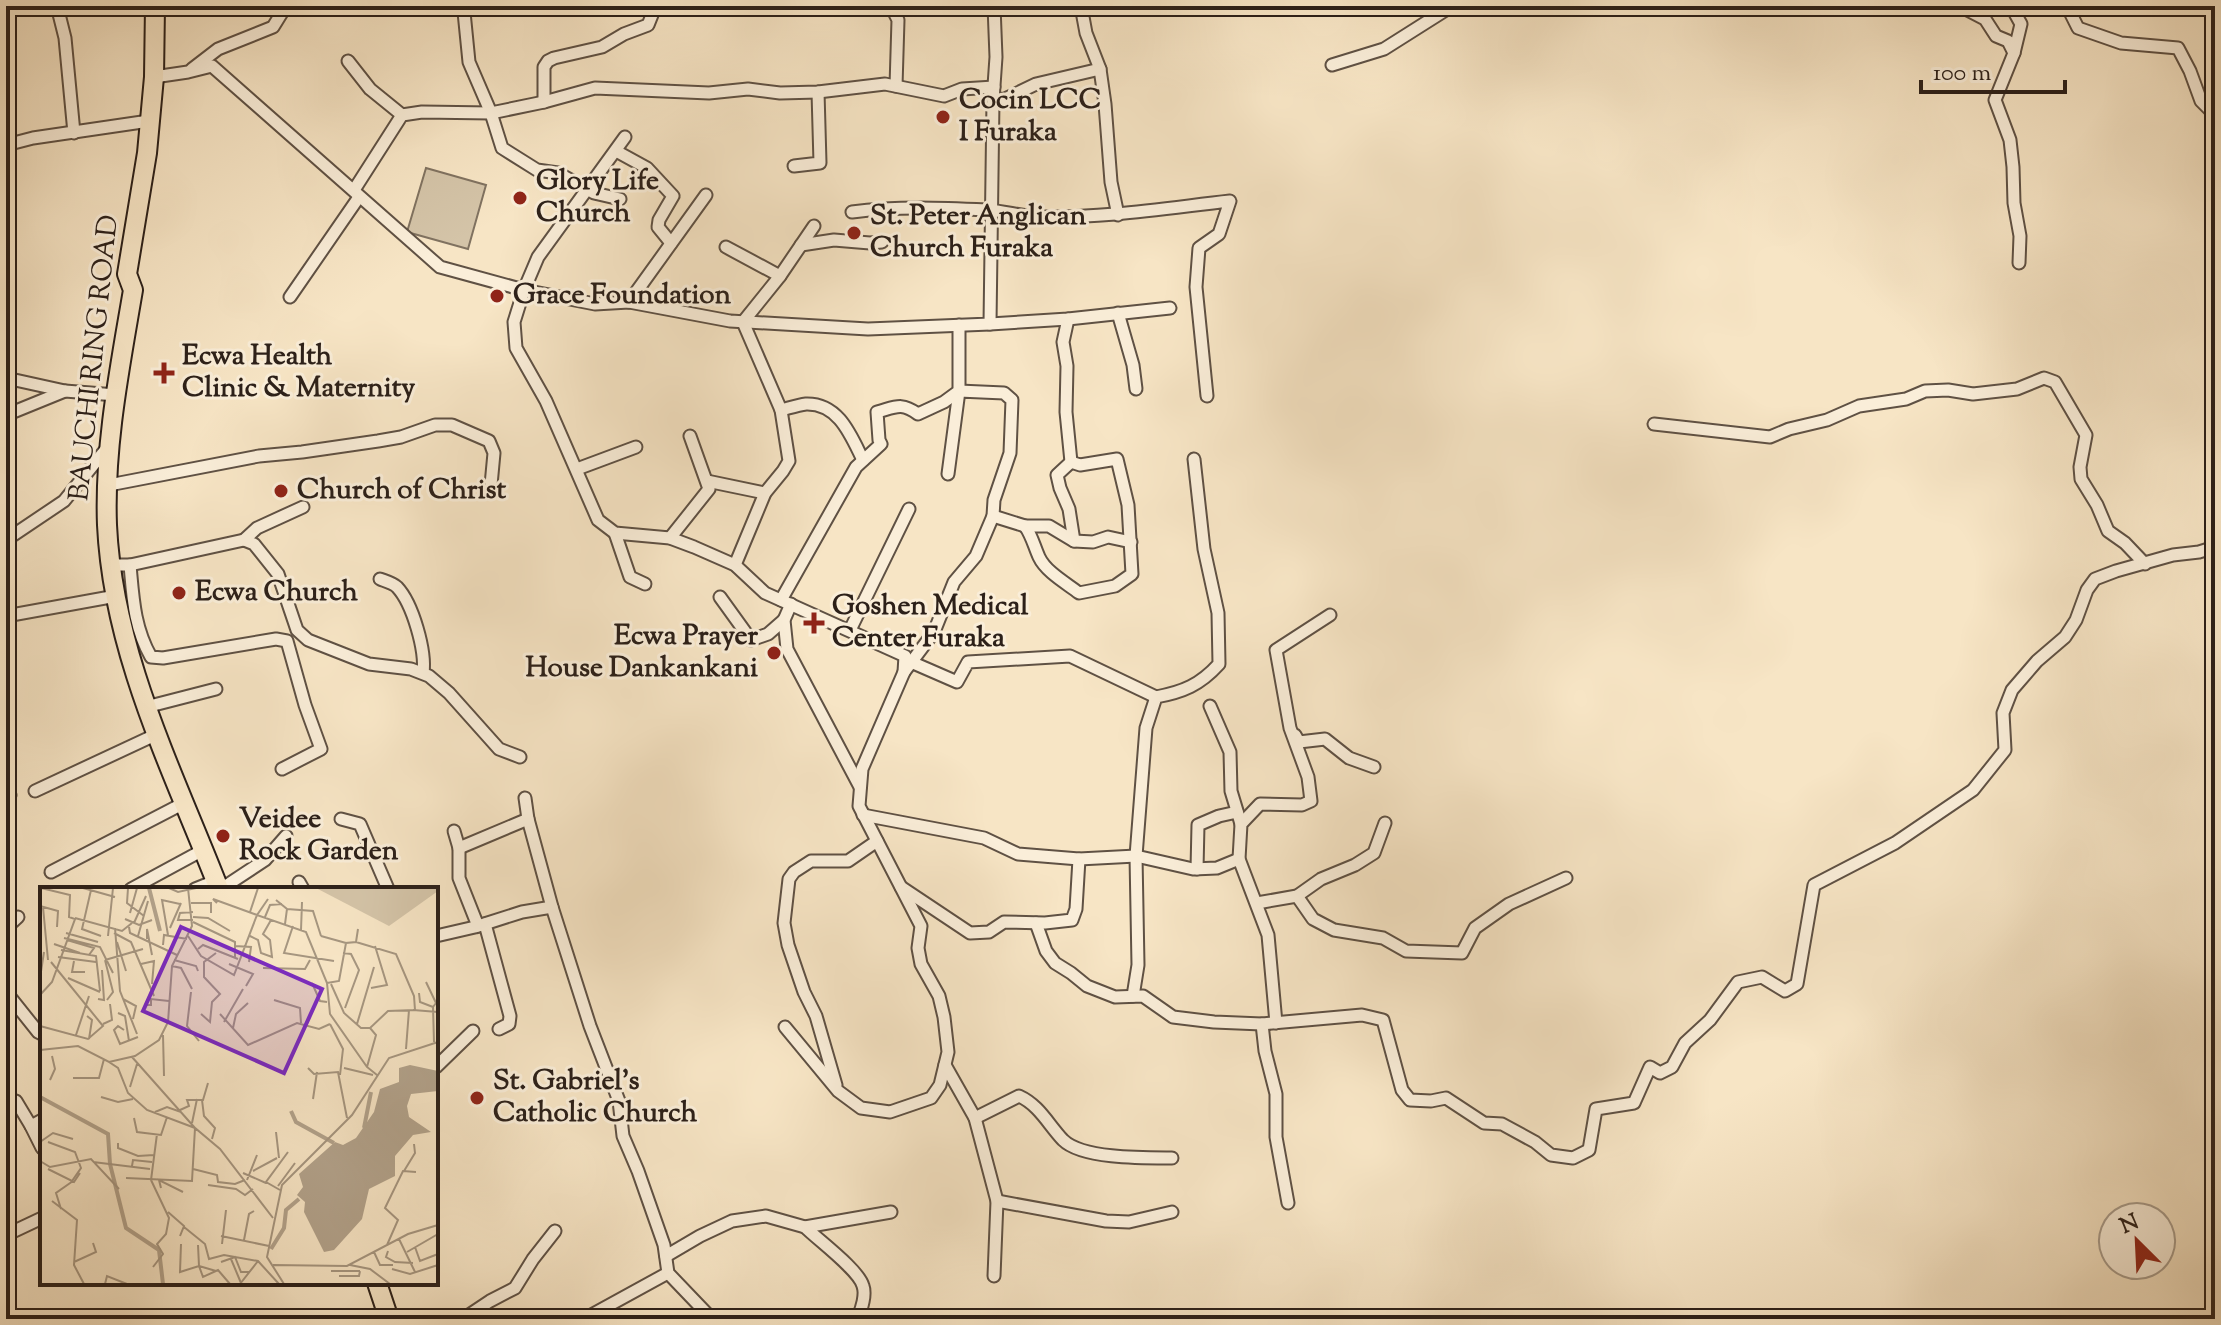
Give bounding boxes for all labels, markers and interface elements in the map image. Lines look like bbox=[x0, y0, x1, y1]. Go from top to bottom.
scale bar bbox=[1921, 44, 2065, 94]
text: 100 m bbox=[1933, 57, 1991, 91]
place label: Cocin LCC I Furaka bbox=[959, 81, 1101, 153]
marker: Cocin LCC I Furaka bbox=[934, 108, 952, 126]
place label: Glory Life Church bbox=[536, 162, 659, 234]
marker: Glory Life Church bbox=[511, 189, 529, 207]
place label: St. Peter Anglican Church Furaka bbox=[870, 197, 1087, 269]
street label: BAUCHI RING ROAD bbox=[60, 213, 130, 503]
marker: St. Peter Anglican Church Furaka bbox=[845, 224, 863, 242]
place label: Grace Foundation bbox=[513, 276, 732, 316]
marker: Grace Foundation bbox=[488, 287, 506, 305]
place label: Ecwa Health Clinic & Maternity bbox=[182, 337, 415, 409]
marker: Ecwa Health Clinic & Maternity bbox=[153, 362, 175, 384]
place label: Church of Christ bbox=[297, 471, 506, 511]
marker: Church of Christ bbox=[272, 482, 290, 500]
place label: Ecwa Church bbox=[195, 573, 358, 613]
marker: Ecwa Church bbox=[170, 584, 188, 602]
place label: Goshen Medical Center Furaka bbox=[832, 587, 1028, 659]
marker: Goshen Medical Center Furaka bbox=[803, 612, 825, 634]
place label: Ecwa Prayer House Dankankani bbox=[525, 617, 758, 689]
marker: Ecwa Prayer House Dankankani bbox=[765, 644, 783, 662]
place label: Veidee Rock Garden bbox=[239, 800, 399, 872]
marker: Veidee Rock Garden bbox=[214, 827, 232, 845]
inset map bbox=[40, 887, 438, 1285]
place label: St. Gabriel's Catholic Church bbox=[493, 1062, 698, 1134]
marker: St. Gabriel's Catholic Church bbox=[468, 1089, 486, 1107]
north arrow bbox=[2097, 1201, 2177, 1281]
text: N bbox=[2116, 1207, 2145, 1244]

